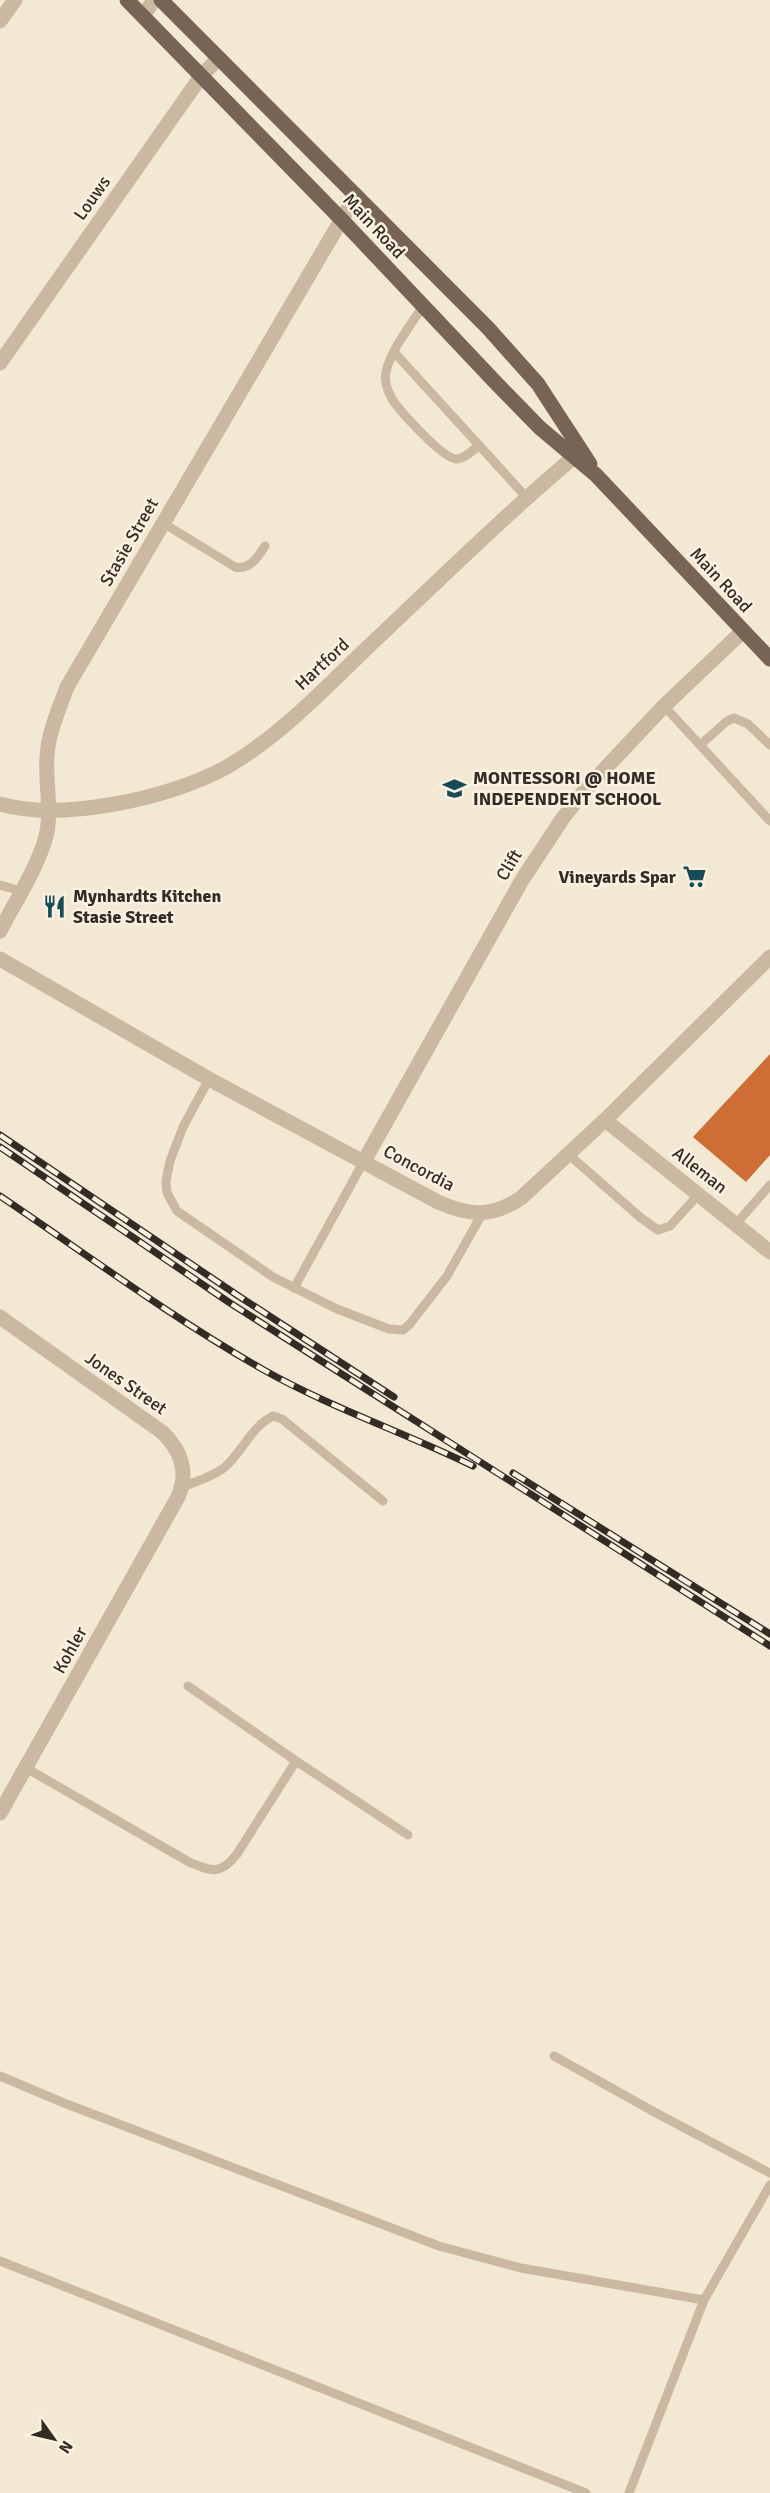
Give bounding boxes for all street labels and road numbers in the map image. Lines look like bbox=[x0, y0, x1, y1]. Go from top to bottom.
street label: Louws bbox=[69, 172, 115, 224]
street label: Main Road bbox=[338, 189, 410, 263]
street label: Stasie Street bbox=[95, 494, 163, 590]
street label: Main Road bbox=[685, 543, 757, 617]
street label: Hartford bbox=[290, 633, 354, 695]
street label: Clift bbox=[491, 845, 527, 885]
street label: Concordia bbox=[380, 1140, 458, 1196]
street label: Alleman bbox=[668, 1142, 732, 1198]
street label: Jones Street bbox=[81, 1347, 171, 1419]
street label: Kohler bbox=[48, 1622, 92, 1677]

